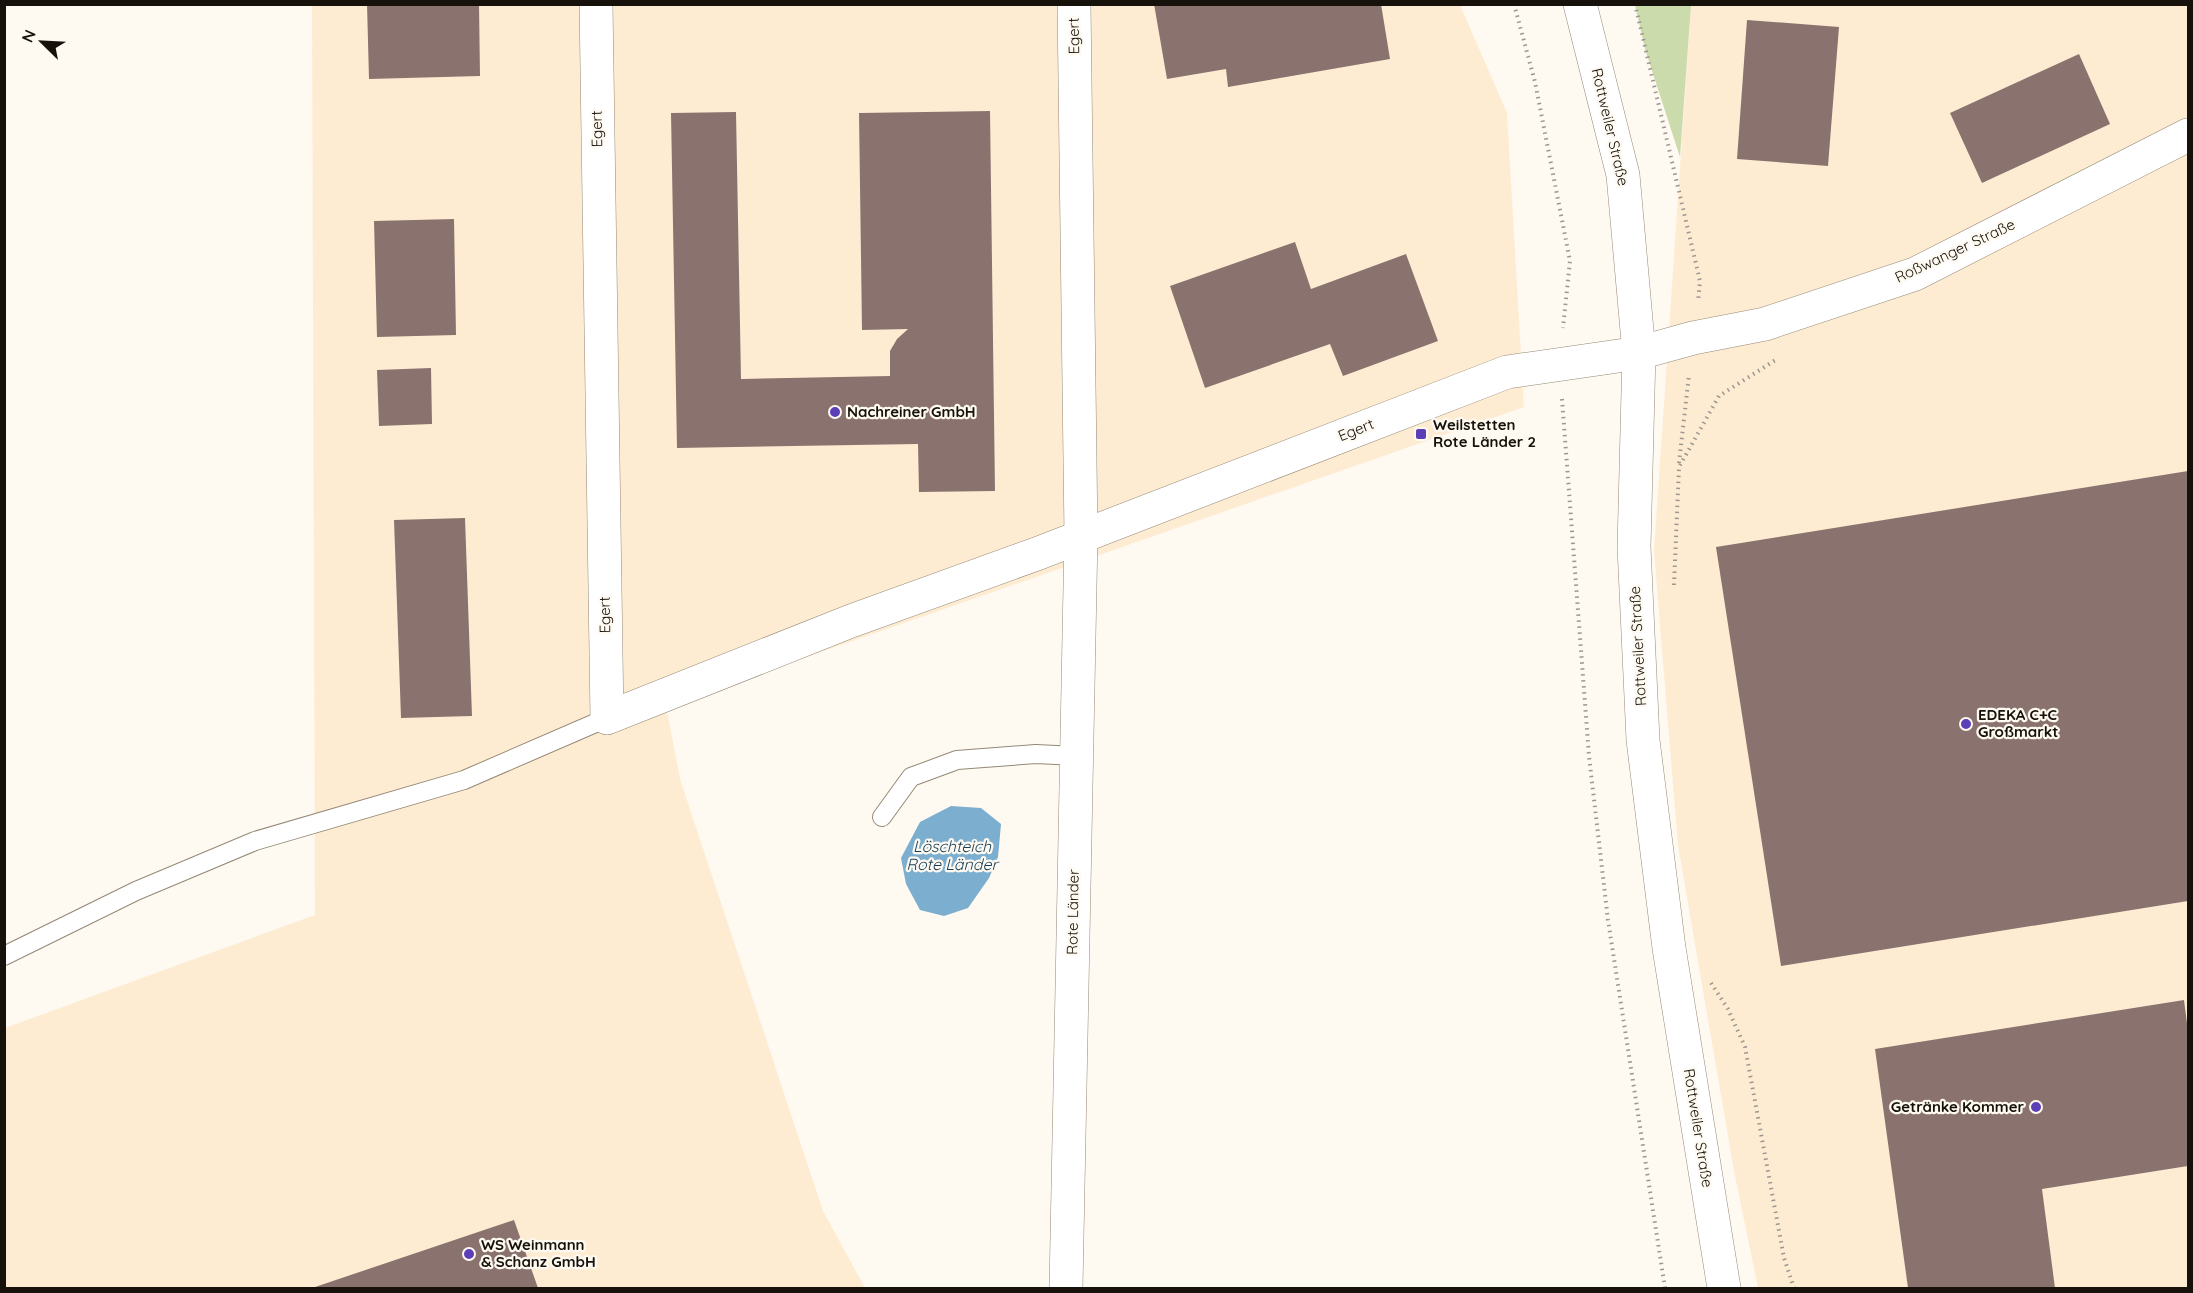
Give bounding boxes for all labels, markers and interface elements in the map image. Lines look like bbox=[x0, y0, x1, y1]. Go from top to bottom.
north arrow bbox=[12, 12, 72, 72]
street label: Egert bbox=[1064, 17, 1083, 55]
text: N bbox=[17, 26, 40, 45]
street label: Rottweiler Straße bbox=[1588, 66, 1633, 188]
street label: Egert bbox=[587, 110, 606, 148]
street label: Roßwanger Straße bbox=[1892, 214, 2018, 287]
place label: Nachreiner GmbH bbox=[847, 402, 976, 421]
marker: Nachreiner GmbH bbox=[828, 405, 842, 419]
street label: Egert bbox=[1335, 414, 1376, 445]
place label: Weilstetten Rote Länder 2 bbox=[1433, 415, 1536, 451]
marker: Weilstetten Rote Länder 2 bbox=[1414, 427, 1428, 441]
street label: Rottweiler Straße bbox=[1625, 586, 1650, 707]
street label: Egert bbox=[595, 596, 614, 634]
place label: EDEKA C+C Großmarkt bbox=[1978, 705, 2058, 741]
marker: EDEKA C+C Großmarkt bbox=[1959, 717, 1973, 731]
water label: Löschteich Rote Länder bbox=[906, 836, 1000, 874]
street label: Rote Länder bbox=[1062, 869, 1083, 955]
street label: Rottweiler Straße bbox=[1680, 1067, 1717, 1189]
place label: Getränke Kommer bbox=[1891, 1097, 2024, 1116]
marker: Getränke Kommer bbox=[2029, 1100, 2043, 1114]
place label: WS Weinmann & Schanz GmbH bbox=[481, 1235, 596, 1271]
marker: WS Weinmann & Schanz GmbH bbox=[462, 1247, 476, 1261]

